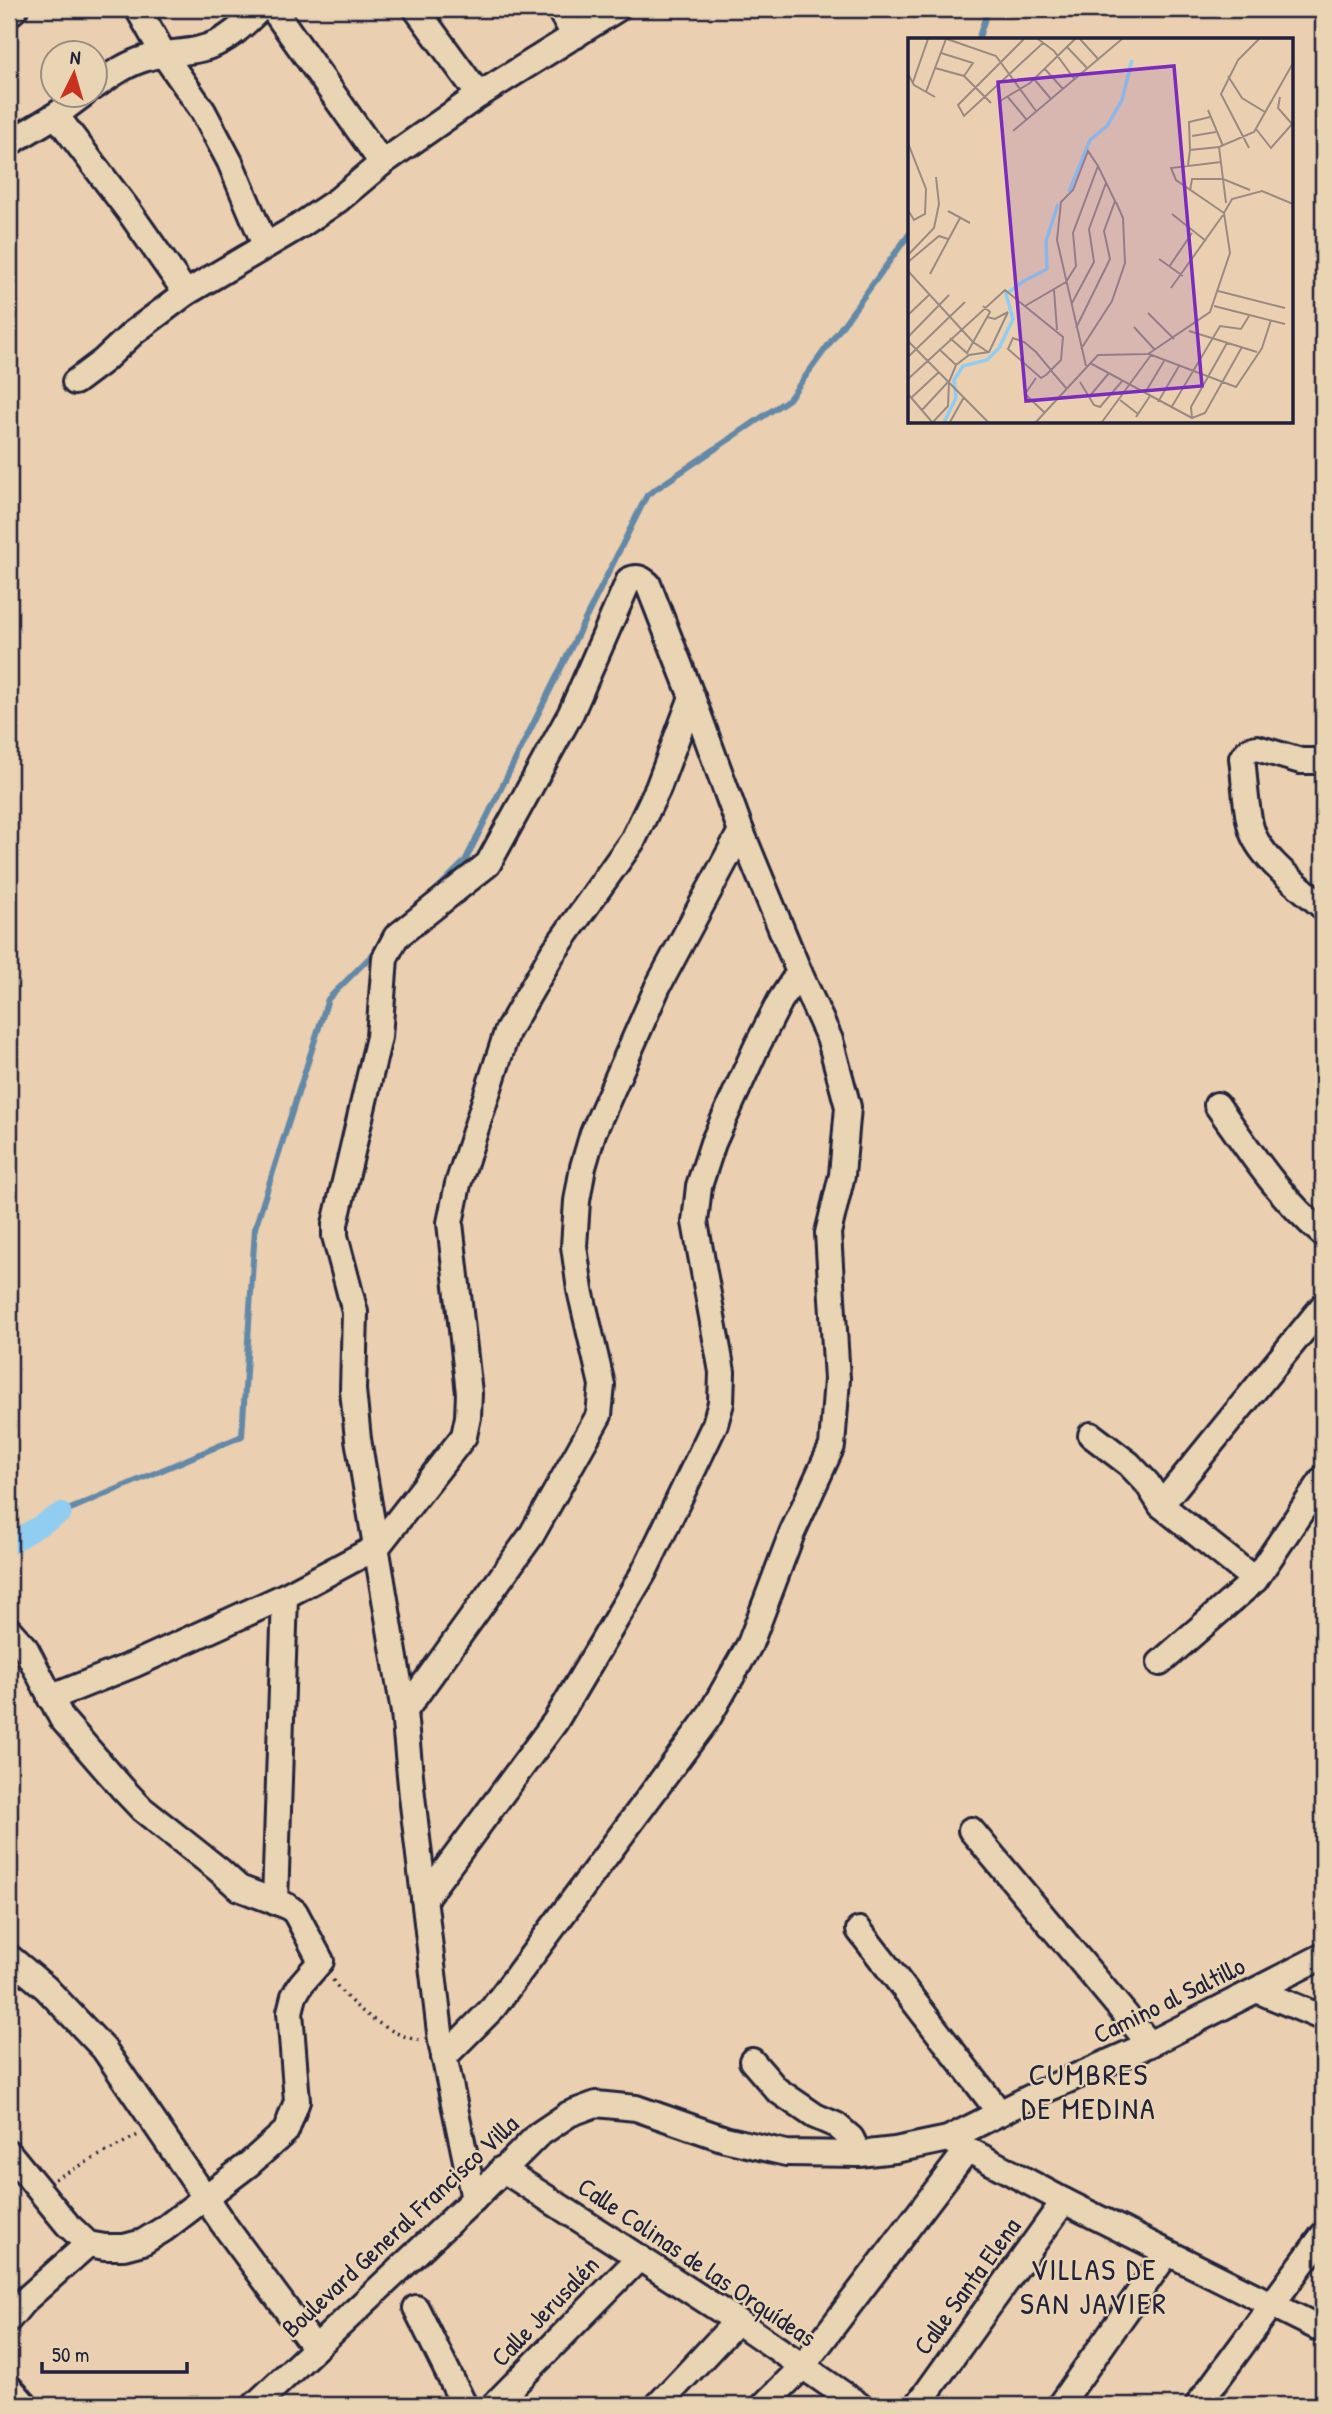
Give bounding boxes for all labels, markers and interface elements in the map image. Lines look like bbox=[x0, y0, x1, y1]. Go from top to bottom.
north arrow bbox=[38, 38, 108, 108]
inset map bbox=[908, 38, 1294, 424]
text: N bbox=[69, 44, 82, 70]
street label: Camino al Saltillo bbox=[1087, 1948, 1250, 2051]
district label: CUMBRES DE MEDINA bbox=[1021, 2054, 1157, 2128]
street label: Boulevard General Francisco Villa bbox=[274, 2106, 526, 2345]
street label: Calle Colinas de las Orquídeas bbox=[571, 2169, 823, 2354]
street label: Calle Santa Elena bbox=[905, 2210, 1028, 2361]
street label: Calle Jerusalén bbox=[483, 2248, 606, 2374]
district label: VILLAS DE SAN JAVIER bbox=[1020, 2249, 1168, 2323]
scale bar bbox=[42, 2330, 187, 2374]
text: 50 m bbox=[52, 2340, 89, 2369]

